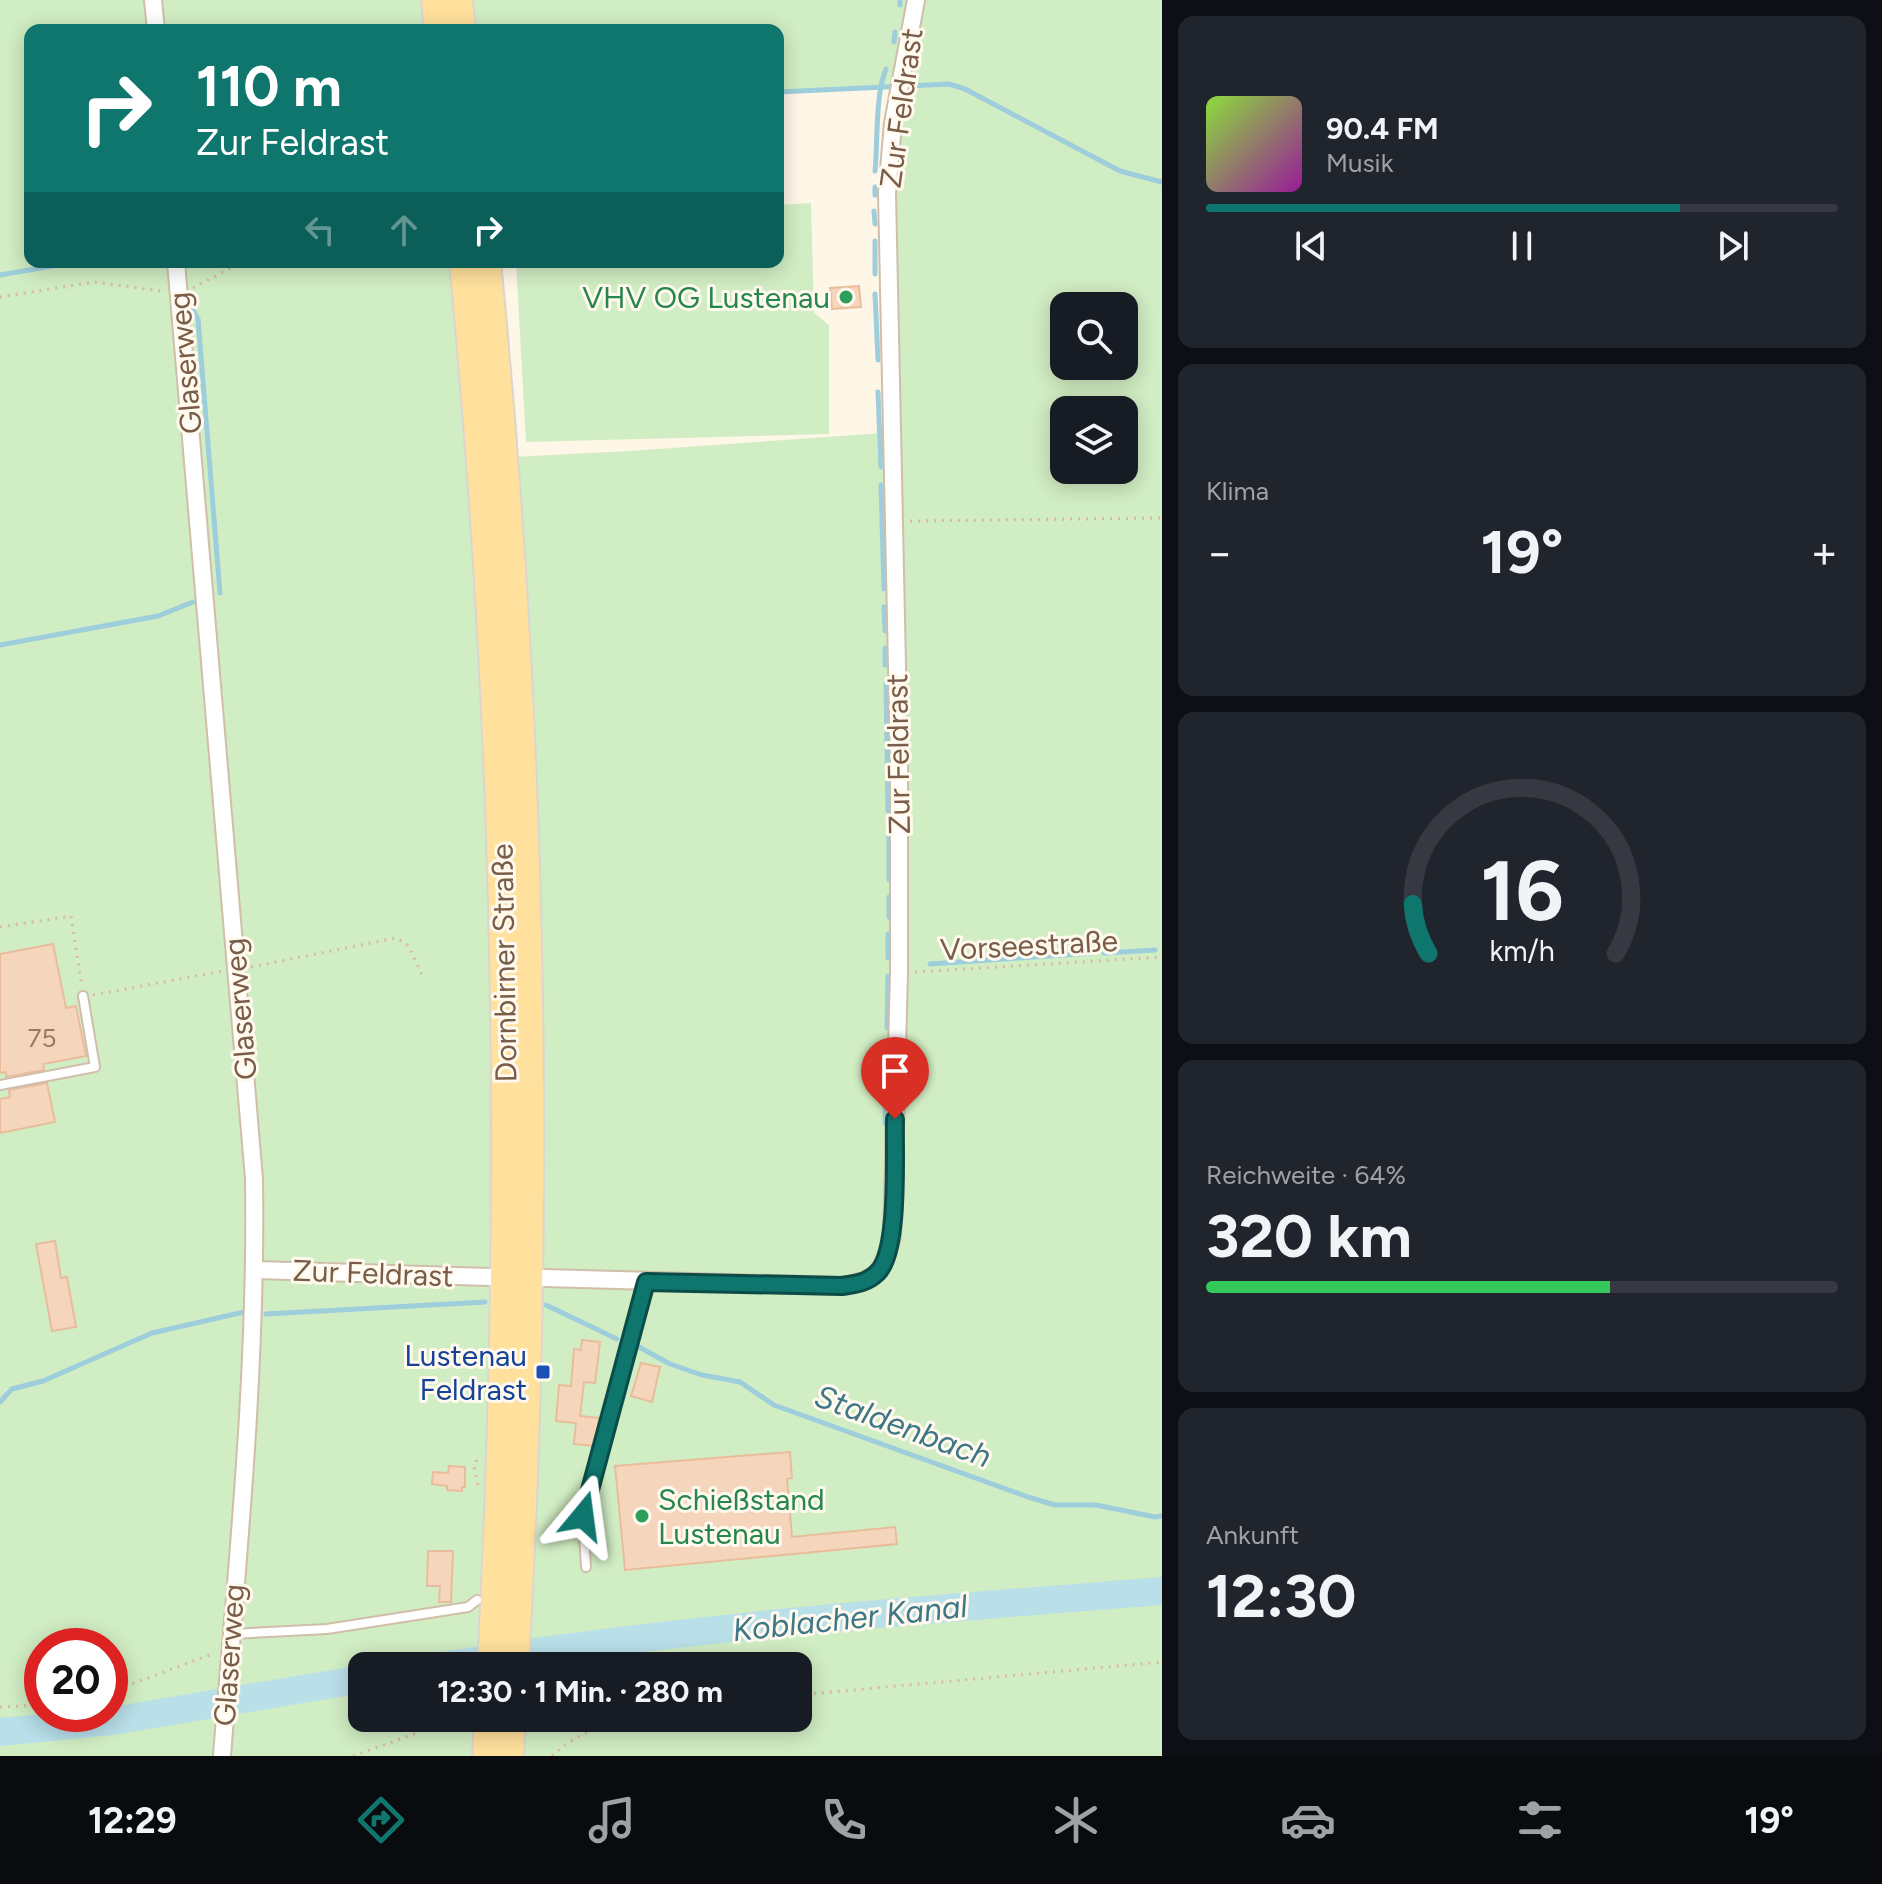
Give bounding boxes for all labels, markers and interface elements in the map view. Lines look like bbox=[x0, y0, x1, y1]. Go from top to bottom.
street label: Zur Feldrast bbox=[871, 26, 931, 190]
text: 110 m bbox=[196, 53, 342, 120]
icon: right bbox=[64, 56, 168, 160]
text: 90.4 FM bbox=[1326, 110, 1439, 147]
text: Zur Feldrast bbox=[196, 121, 389, 164]
text: Musik bbox=[1326, 147, 1393, 179]
icon: left bbox=[298, 208, 342, 252]
icon: ahead bbox=[382, 208, 426, 252]
icon: right bbox=[466, 208, 510, 252]
icon: previous bbox=[1289, 224, 1333, 268]
icon: pause bbox=[1500, 224, 1544, 268]
icon: next bbox=[1711, 224, 1755, 268]
place label: VHV OG Lustenau bbox=[582, 279, 830, 316]
marker: VHV OG Lustenau bbox=[837, 288, 855, 306]
street label: Glaserweg bbox=[160, 290, 210, 436]
map controls bbox=[1050, 292, 1138, 484]
button: search bbox=[1050, 292, 1138, 380]
button: layers bbox=[1050, 396, 1138, 484]
text: Klima bbox=[1206, 475, 1269, 507]
text: 19° bbox=[1481, 516, 1563, 588]
text: − bbox=[1206, 526, 1233, 579]
text: + bbox=[1811, 526, 1838, 579]
street label: Zur Feldrast bbox=[878, 673, 918, 835]
text: 16 bbox=[1480, 841, 1564, 941]
street label: Dornbirner Straße bbox=[483, 843, 525, 1083]
street label: Vorseestraße bbox=[939, 922, 1119, 968]
text: km/h bbox=[1489, 934, 1555, 968]
street label: Glaserweg bbox=[215, 936, 265, 1082]
house number: 75 bbox=[28, 1022, 56, 1054]
pin bbox=[861, 1037, 929, 1119]
icon: arrive bbox=[873, 1049, 917, 1093]
text: Reichweite · 64% bbox=[1206, 1159, 1406, 1191]
text: 320 km bbox=[1206, 1200, 1412, 1272]
street label: Zur Feldrast bbox=[292, 1252, 454, 1294]
place label: Lustenau Feldrast bbox=[404, 1337, 527, 1408]
marker: Lustenau Feldrast bbox=[534, 1363, 552, 1381]
water label: Staldenbach bbox=[810, 1377, 996, 1475]
position arrow bbox=[541, 1474, 625, 1558]
place label: Schießstand Lustenau bbox=[658, 1481, 825, 1552]
marker: Schießstand Lustenau bbox=[633, 1507, 651, 1525]
text: Ankunft bbox=[1206, 1519, 1299, 1551]
text: 12:30 bbox=[1206, 1560, 1356, 1632]
street label: Glaserweg bbox=[206, 1583, 252, 1727]
water label: Koblacher Kanal bbox=[731, 1587, 970, 1649]
speed limit sign: 20 bbox=[24, 1628, 128, 1732]
text: 12:30 · 1 Min. · 280 m bbox=[437, 1673, 723, 1710]
icon: directions bbox=[353, 1792, 409, 1848]
icon: music bbox=[584, 1792, 640, 1848]
icon: phone bbox=[816, 1792, 872, 1848]
icon: climate bbox=[1048, 1792, 1104, 1848]
icon: car bbox=[1280, 1792, 1336, 1848]
icon: filters bbox=[1512, 1792, 1568, 1848]
text: 12:29 bbox=[88, 1799, 177, 1842]
text: 19° bbox=[1744, 1799, 1794, 1842]

